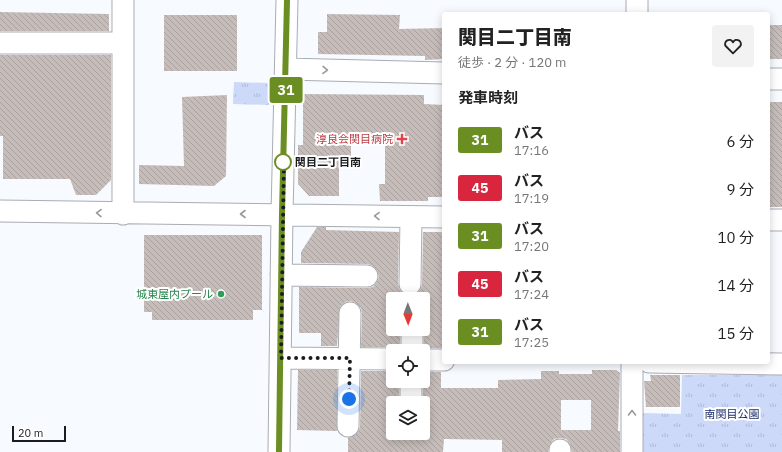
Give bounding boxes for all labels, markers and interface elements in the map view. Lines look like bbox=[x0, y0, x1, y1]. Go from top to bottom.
text: 関目二丁目南 bbox=[458, 25, 572, 49]
button: heart bbox=[712, 25, 754, 67]
text: 徒歩 · 2 分 · 120 m bbox=[458, 54, 566, 71]
one-way arrow bbox=[322, 66, 328, 74]
line badge: 31 bbox=[268, 77, 304, 103]
text: 31 bbox=[278, 81, 294, 99]
text: 発車時刻 bbox=[458, 88, 518, 107]
text: バス bbox=[514, 123, 544, 142]
text: 31 bbox=[472, 131, 488, 149]
place label: 淳良会関目病院 bbox=[316, 132, 393, 146]
text: 6 分 bbox=[726, 132, 754, 151]
marker: 淳良会関目病院 bbox=[396, 133, 408, 145]
text: 17:16 bbox=[514, 142, 549, 159]
marker: 関目二丁目南 bbox=[274, 153, 292, 171]
place label: 関目二丁目南 bbox=[295, 155, 361, 169]
text: バス bbox=[514, 171, 544, 190]
text: 45 bbox=[472, 179, 488, 197]
text: 9 分 bbox=[726, 180, 754, 199]
text: 17:19 bbox=[514, 190, 549, 207]
one-way arrow bbox=[96, 209, 102, 217]
one-way arrow bbox=[240, 210, 246, 218]
one-way arrow bbox=[374, 212, 380, 220]
text: バス bbox=[514, 219, 544, 238]
text: 31 bbox=[472, 227, 488, 245]
text: 10 分 bbox=[717, 228, 754, 247]
text: 17:20 bbox=[514, 238, 549, 255]
text: バス bbox=[514, 267, 544, 286]
text: 45 bbox=[472, 275, 488, 293]
text: 14 分 bbox=[717, 276, 754, 295]
text: 17:24 bbox=[514, 286, 549, 303]
place label: 城東屋内プール bbox=[136, 287, 213, 301]
marker: 城東屋内プール bbox=[216, 289, 226, 299]
north arrow bbox=[386, 292, 430, 336]
map controls bbox=[386, 292, 430, 440]
text: バス bbox=[514, 315, 544, 334]
text: 31 bbox=[472, 323, 488, 341]
text: 15 分 bbox=[717, 324, 754, 343]
text: 17:25 bbox=[514, 334, 549, 351]
button: locate bbox=[386, 344, 430, 388]
your location bbox=[339, 389, 359, 409]
button: layers bbox=[386, 396, 430, 440]
park label: 南関目公園 bbox=[705, 407, 760, 421]
one-way arrow bbox=[628, 410, 636, 416]
scale bar bbox=[12, 424, 66, 443]
text: 20 m bbox=[18, 426, 43, 440]

